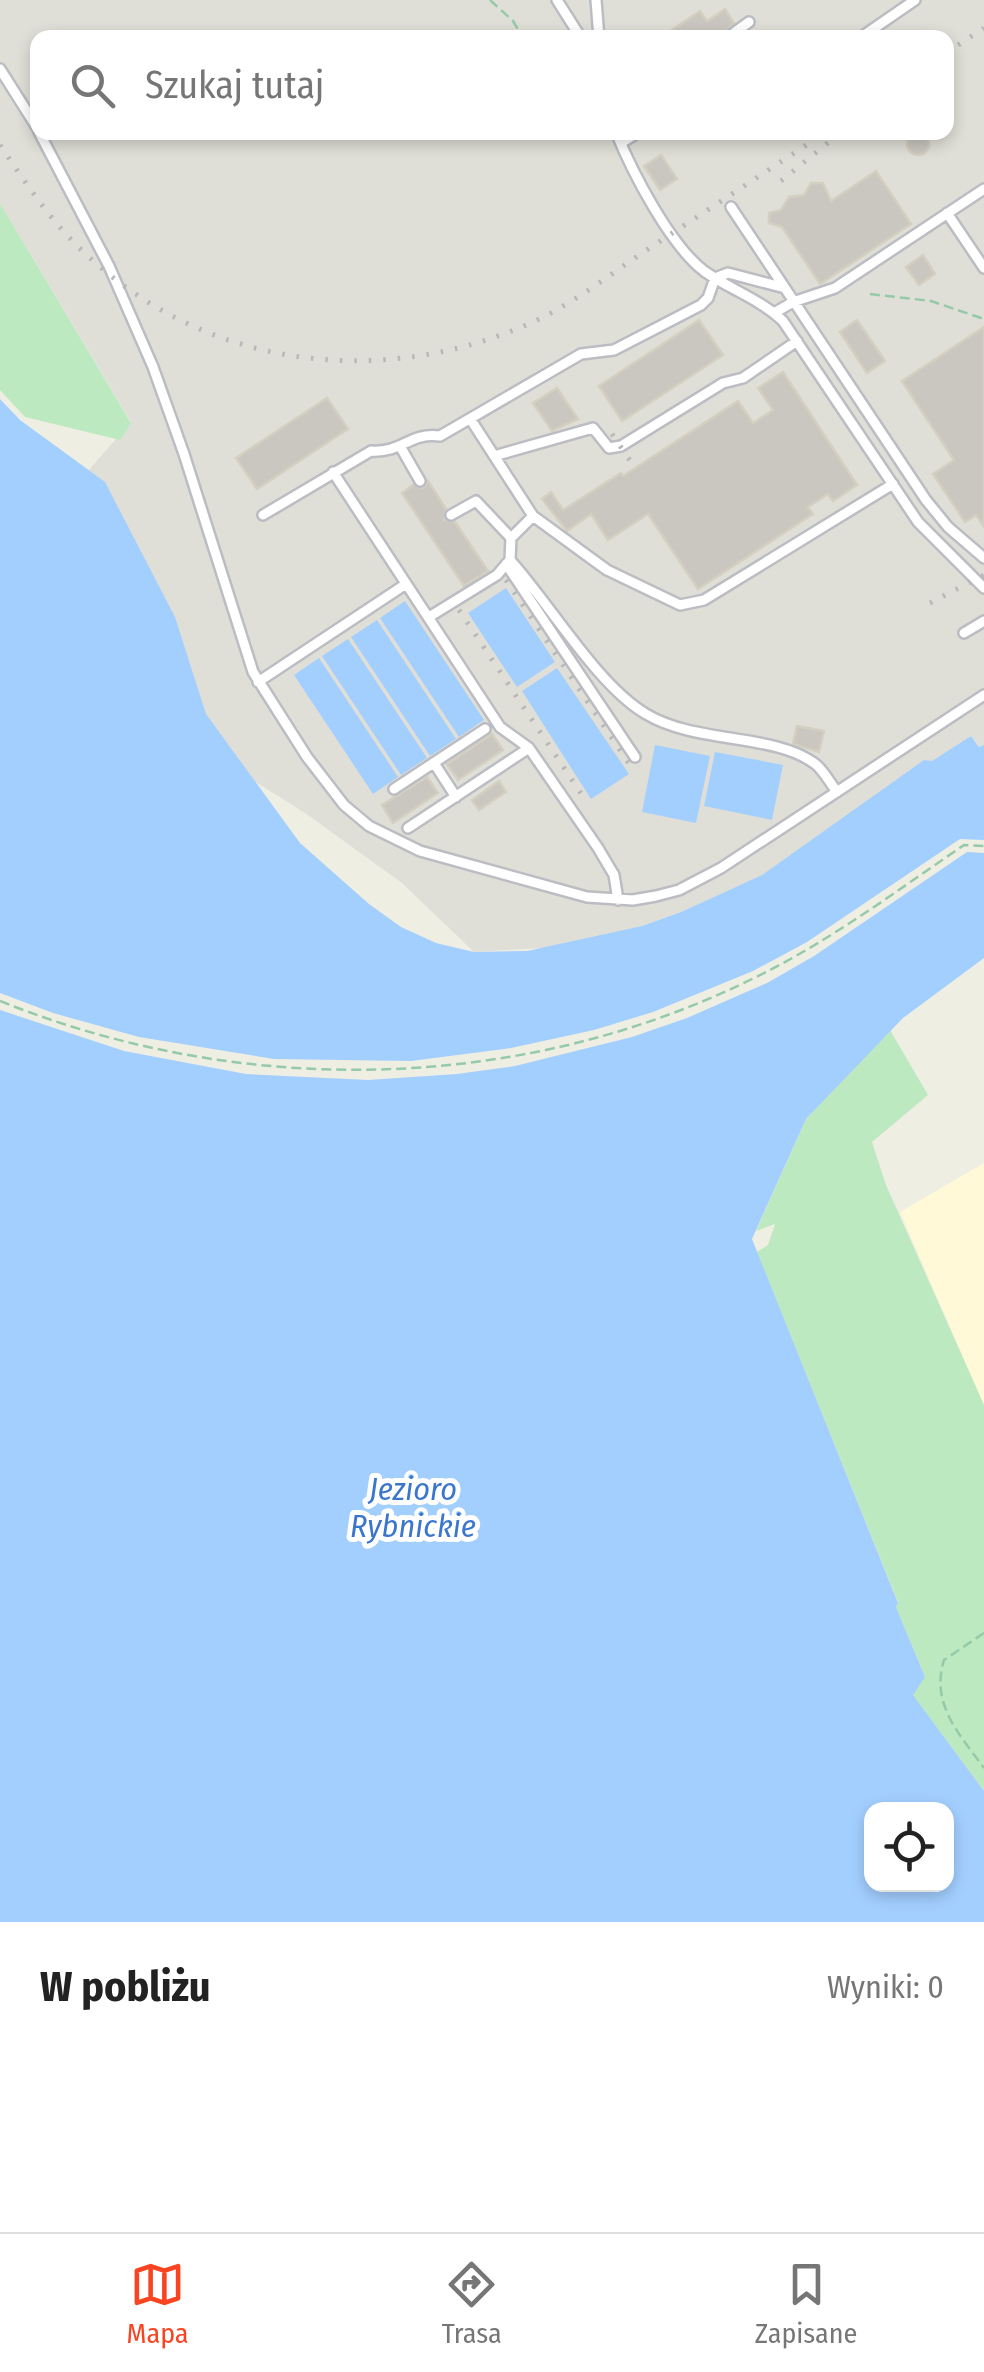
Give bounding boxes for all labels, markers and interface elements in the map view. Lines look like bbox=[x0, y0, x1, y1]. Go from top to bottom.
search box bbox=[30, 30, 954, 140]
icon: search bbox=[65, 58, 120, 113]
text: Szukaj tutaj bbox=[145, 62, 324, 108]
water label: Jezioro Rybnickie bbox=[350, 1470, 476, 1545]
map controls bbox=[864, 1802, 954, 1892]
button: locate bbox=[864, 1802, 954, 1892]
text: W pobliżu bbox=[40, 1962, 211, 2012]
text: Wyniki: 0 bbox=[827, 1968, 944, 2006]
tab: Mapa bbox=[127, 2257, 189, 2350]
tab: Trasa bbox=[442, 2257, 502, 2350]
tab: Zapisane bbox=[755, 2257, 857, 2350]

